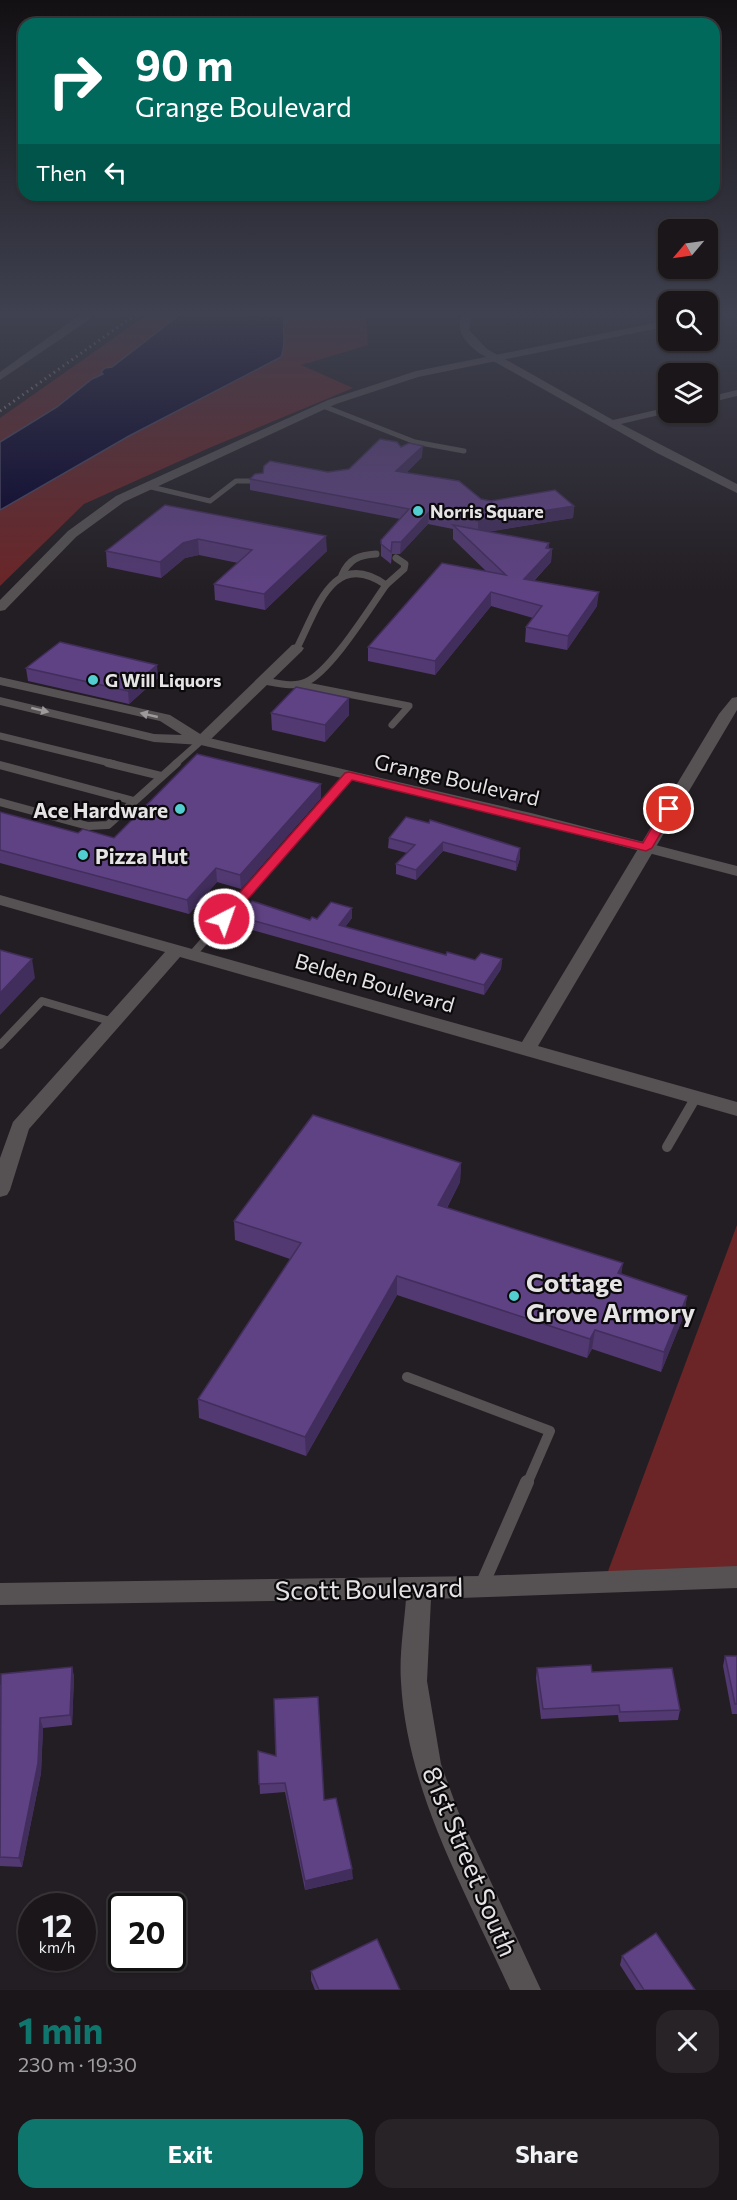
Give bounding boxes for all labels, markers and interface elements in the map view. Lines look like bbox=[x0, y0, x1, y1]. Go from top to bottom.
text: 90 m bbox=[135, 38, 234, 90]
icon: right bbox=[36, 42, 114, 120]
text: Grange Boulevard bbox=[135, 90, 352, 123]
icon: left bbox=[99, 156, 132, 189]
text: Then bbox=[36, 159, 87, 186]
north arrow bbox=[658, 219, 718, 279]
map controls bbox=[658, 219, 718, 423]
button: search bbox=[658, 291, 718, 351]
button: layers bbox=[658, 363, 718, 423]
place label: Norris Square bbox=[430, 500, 544, 522]
marker: Norris Square bbox=[411, 504, 425, 518]
place label: G Will Liquors bbox=[105, 669, 221, 691]
marker: G Will Liquors bbox=[86, 673, 100, 687]
one-way arrow bbox=[31, 706, 49, 716]
one-way arrow bbox=[139, 710, 158, 719]
street label: Grange Boulevard bbox=[372, 748, 542, 810]
pin bbox=[643, 783, 694, 834]
icon: arrive bbox=[652, 792, 685, 825]
place label: Ace Hardware bbox=[33, 797, 168, 822]
marker: Ace Hardware bbox=[173, 802, 187, 816]
place label: Pizza Hut bbox=[95, 843, 188, 868]
marker: Pizza Hut bbox=[76, 848, 90, 862]
position arrow bbox=[192, 887, 256, 951]
street label: Belden Boulevard bbox=[292, 947, 458, 1017]
place label: Cottage Grove Armory bbox=[526, 1266, 695, 1327]
marker: Cottage Grove Armory bbox=[507, 1289, 521, 1303]
street label: Scott Boulevard bbox=[275, 1571, 463, 1605]
street label: 81st Street South bbox=[417, 1761, 525, 1961]
speed limit sign: 20 bbox=[108, 1893, 186, 1971]
text: 12 bbox=[42, 1906, 72, 1943]
text: km/h bbox=[39, 1938, 75, 1956]
text: 1 min bbox=[18, 2007, 103, 2051]
button: close bbox=[656, 2010, 719, 2073]
text: 230 m · 19:30 bbox=[18, 2052, 137, 2076]
button: Exit bbox=[18, 2119, 363, 2188]
button: Share bbox=[375, 2119, 719, 2188]

